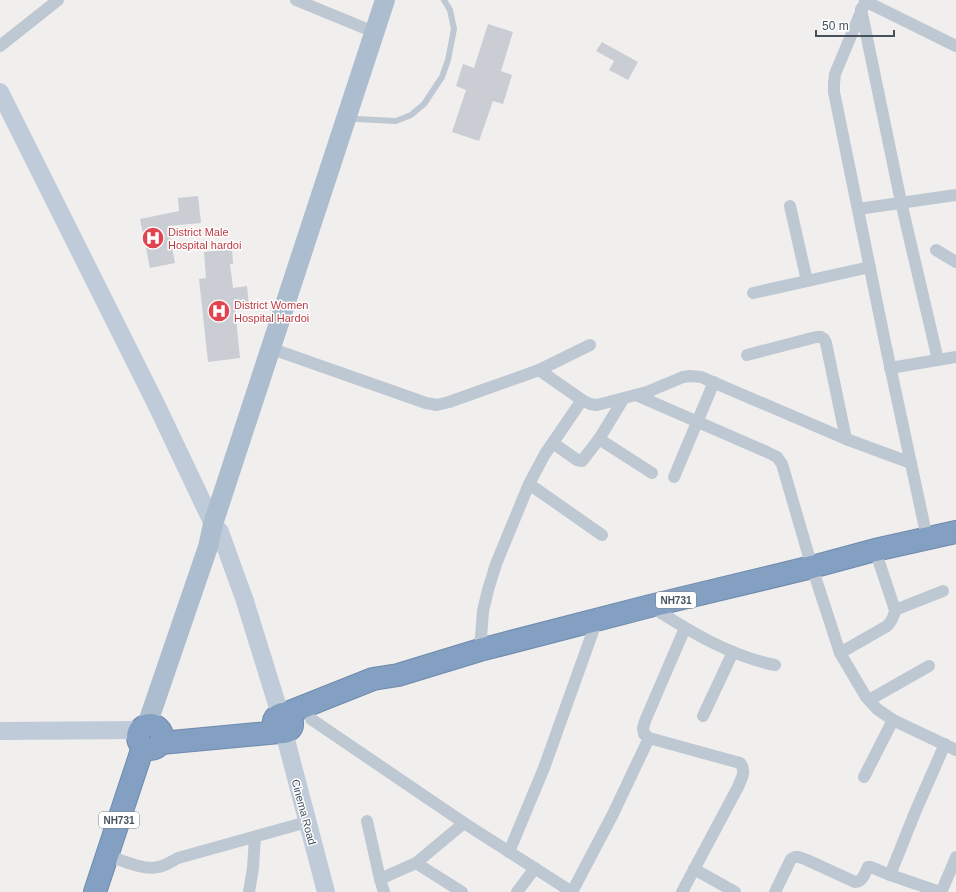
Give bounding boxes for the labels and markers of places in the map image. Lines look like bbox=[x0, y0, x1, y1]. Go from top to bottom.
hospital icon: District Male Hospital hardoi bbox=[140, 225, 166, 251]
place label: District Male Hospital hardoi bbox=[168, 226, 241, 251]
hospital icon: District Women Hospital Hardoi bbox=[206, 298, 232, 324]
place label: District Women Hospital Hardoi bbox=[234, 299, 309, 324]

